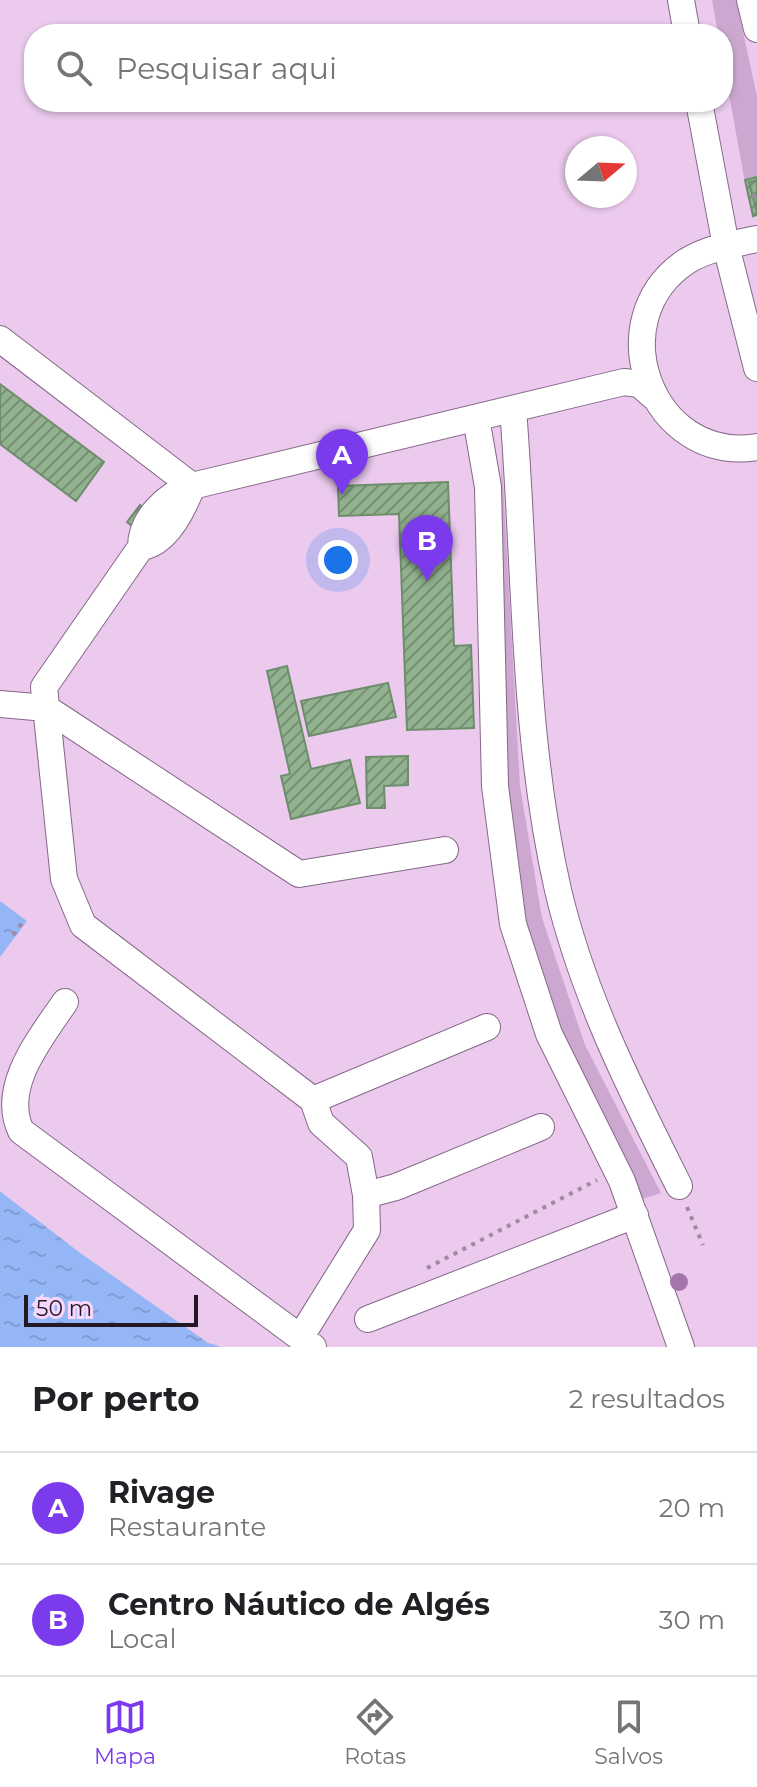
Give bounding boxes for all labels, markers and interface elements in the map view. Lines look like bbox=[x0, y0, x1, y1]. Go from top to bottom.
search box bbox=[24, 24, 733, 112]
icon: search bbox=[52, 46, 96, 90]
text: Pesquisar aqui bbox=[116, 50, 337, 87]
north arrow bbox=[565, 136, 637, 208]
pin: A bbox=[316, 429, 368, 495]
pin: B bbox=[401, 515, 453, 581]
your location bbox=[318, 540, 358, 580]
scale bar bbox=[24, 1291, 198, 1327]
text: 50 m bbox=[36, 1295, 92, 1322]
text: Por perto bbox=[32, 1378, 200, 1420]
text: 2 resultados bbox=[569, 1383, 725, 1415]
text: Rivage bbox=[108, 1474, 215, 1511]
text: A bbox=[48, 1492, 68, 1524]
text: 20 m bbox=[659, 1492, 725, 1524]
text: Restaurante bbox=[108, 1511, 266, 1543]
text: Centro Náutico de Algés bbox=[108, 1586, 490, 1623]
text: B bbox=[48, 1604, 68, 1636]
text: 30 m bbox=[659, 1604, 725, 1636]
text: Local bbox=[108, 1623, 176, 1655]
tab: Mapa bbox=[94, 1695, 156, 1770]
tab: Rotas bbox=[344, 1695, 406, 1770]
tab: Salvos bbox=[594, 1695, 663, 1770]

